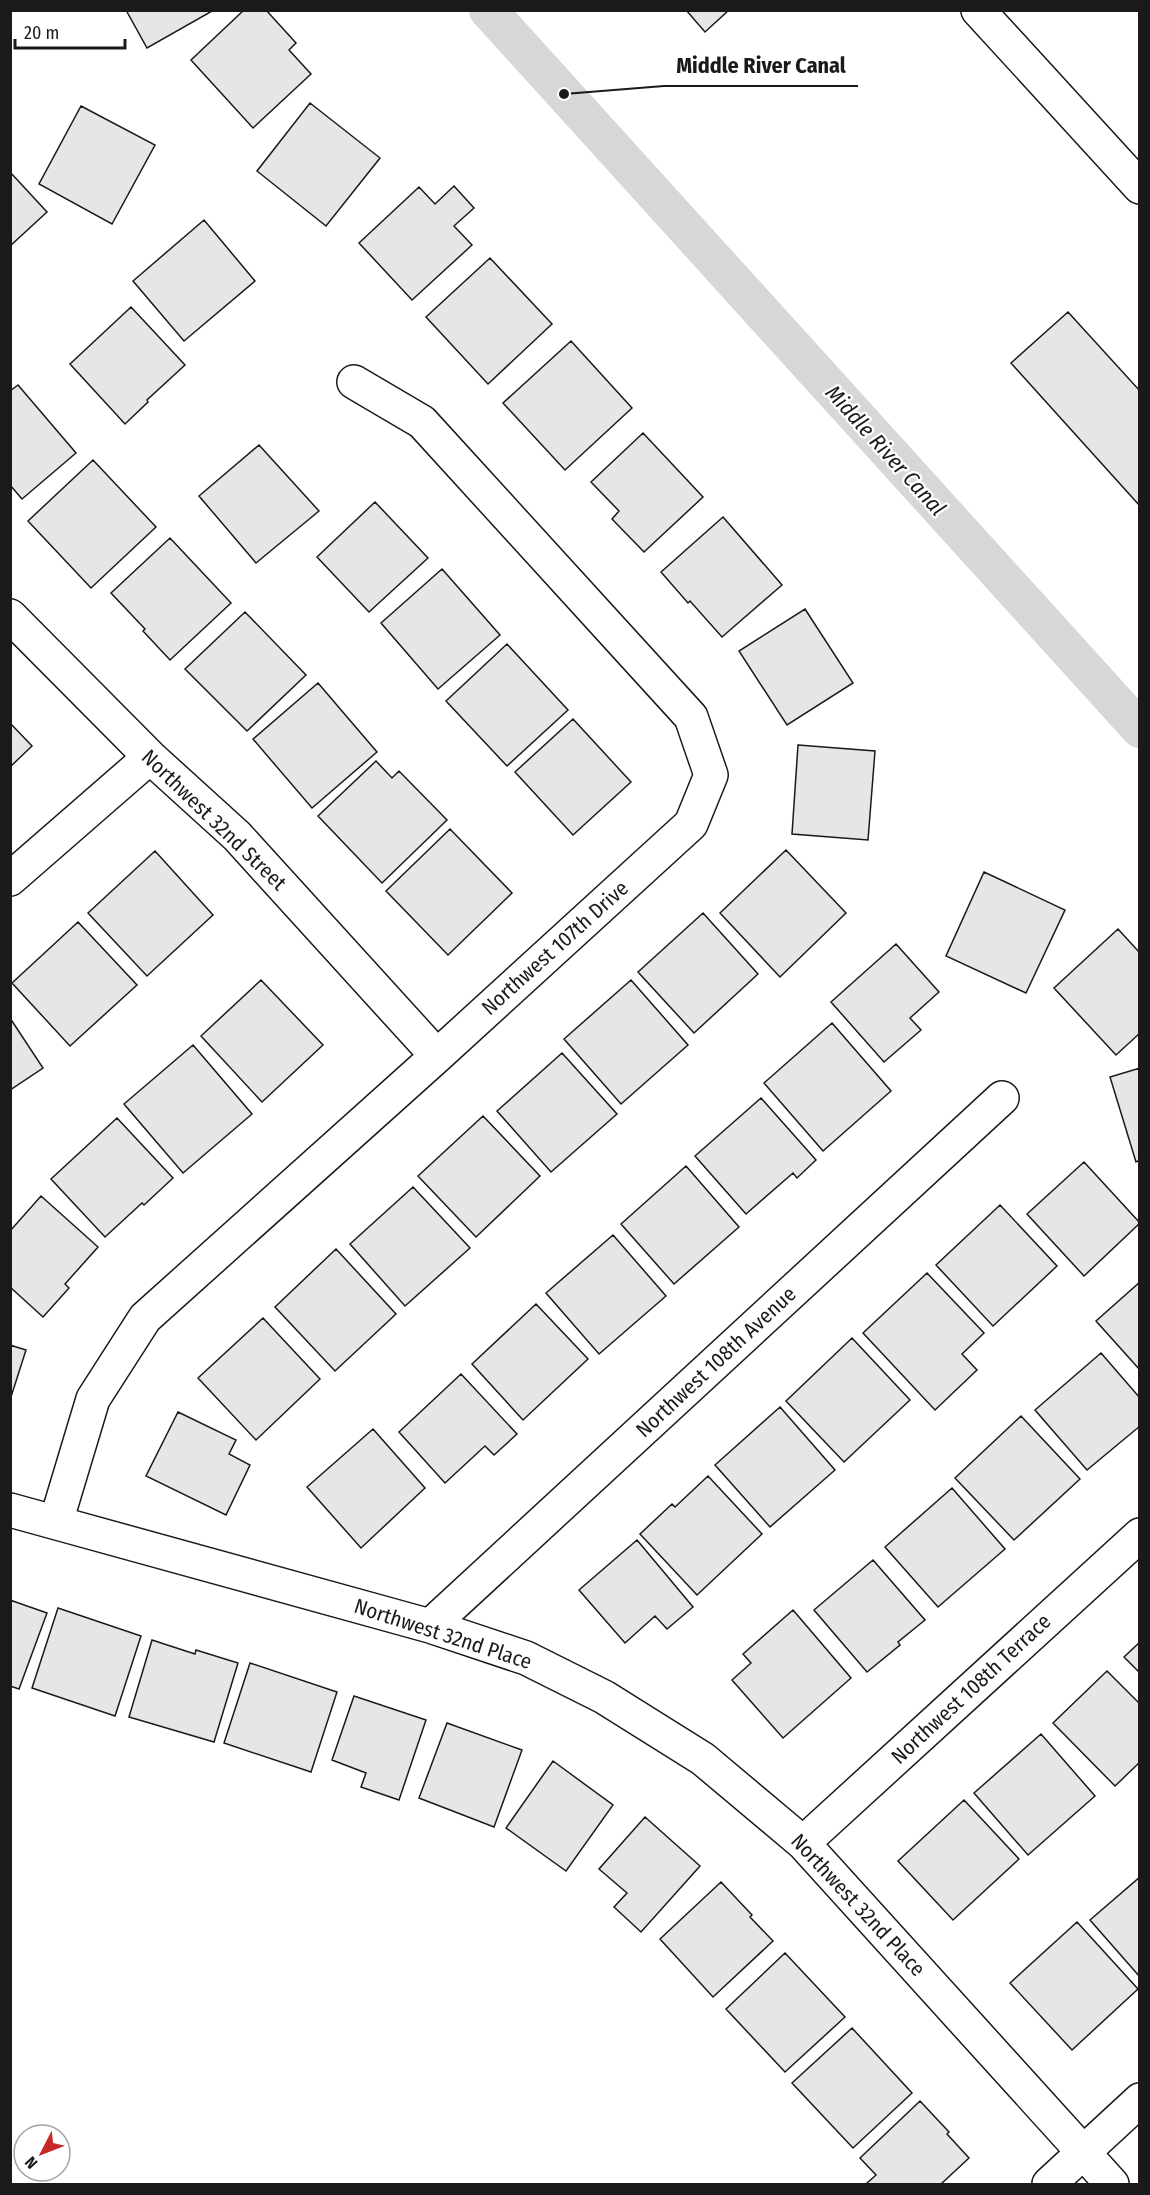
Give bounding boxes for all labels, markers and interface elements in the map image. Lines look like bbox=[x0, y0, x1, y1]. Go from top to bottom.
scale bar bbox=[15, 12, 124, 50]
text: 20 m bbox=[24, 22, 59, 44]
callout: Middle River Canal bbox=[664, 46, 858, 86]
text: Middle River Canal bbox=[676, 52, 847, 79]
water label: Middle River Canal bbox=[820, 379, 952, 521]
street label: Northwest 32nd Street bbox=[136, 744, 292, 896]
street label: Northwest 107th Drive bbox=[476, 875, 634, 1021]
street label: Northwest 108th Avenue bbox=[631, 1281, 801, 1443]
street label: Northwest 32nd Place bbox=[351, 1593, 535, 1675]
street label: Northwest 108th Terrace bbox=[886, 1608, 1056, 1770]
street label: Northwest 32nd Place bbox=[785, 1828, 931, 1982]
north arrow bbox=[12, 2123, 72, 2183]
text: N bbox=[21, 2153, 41, 2173]

